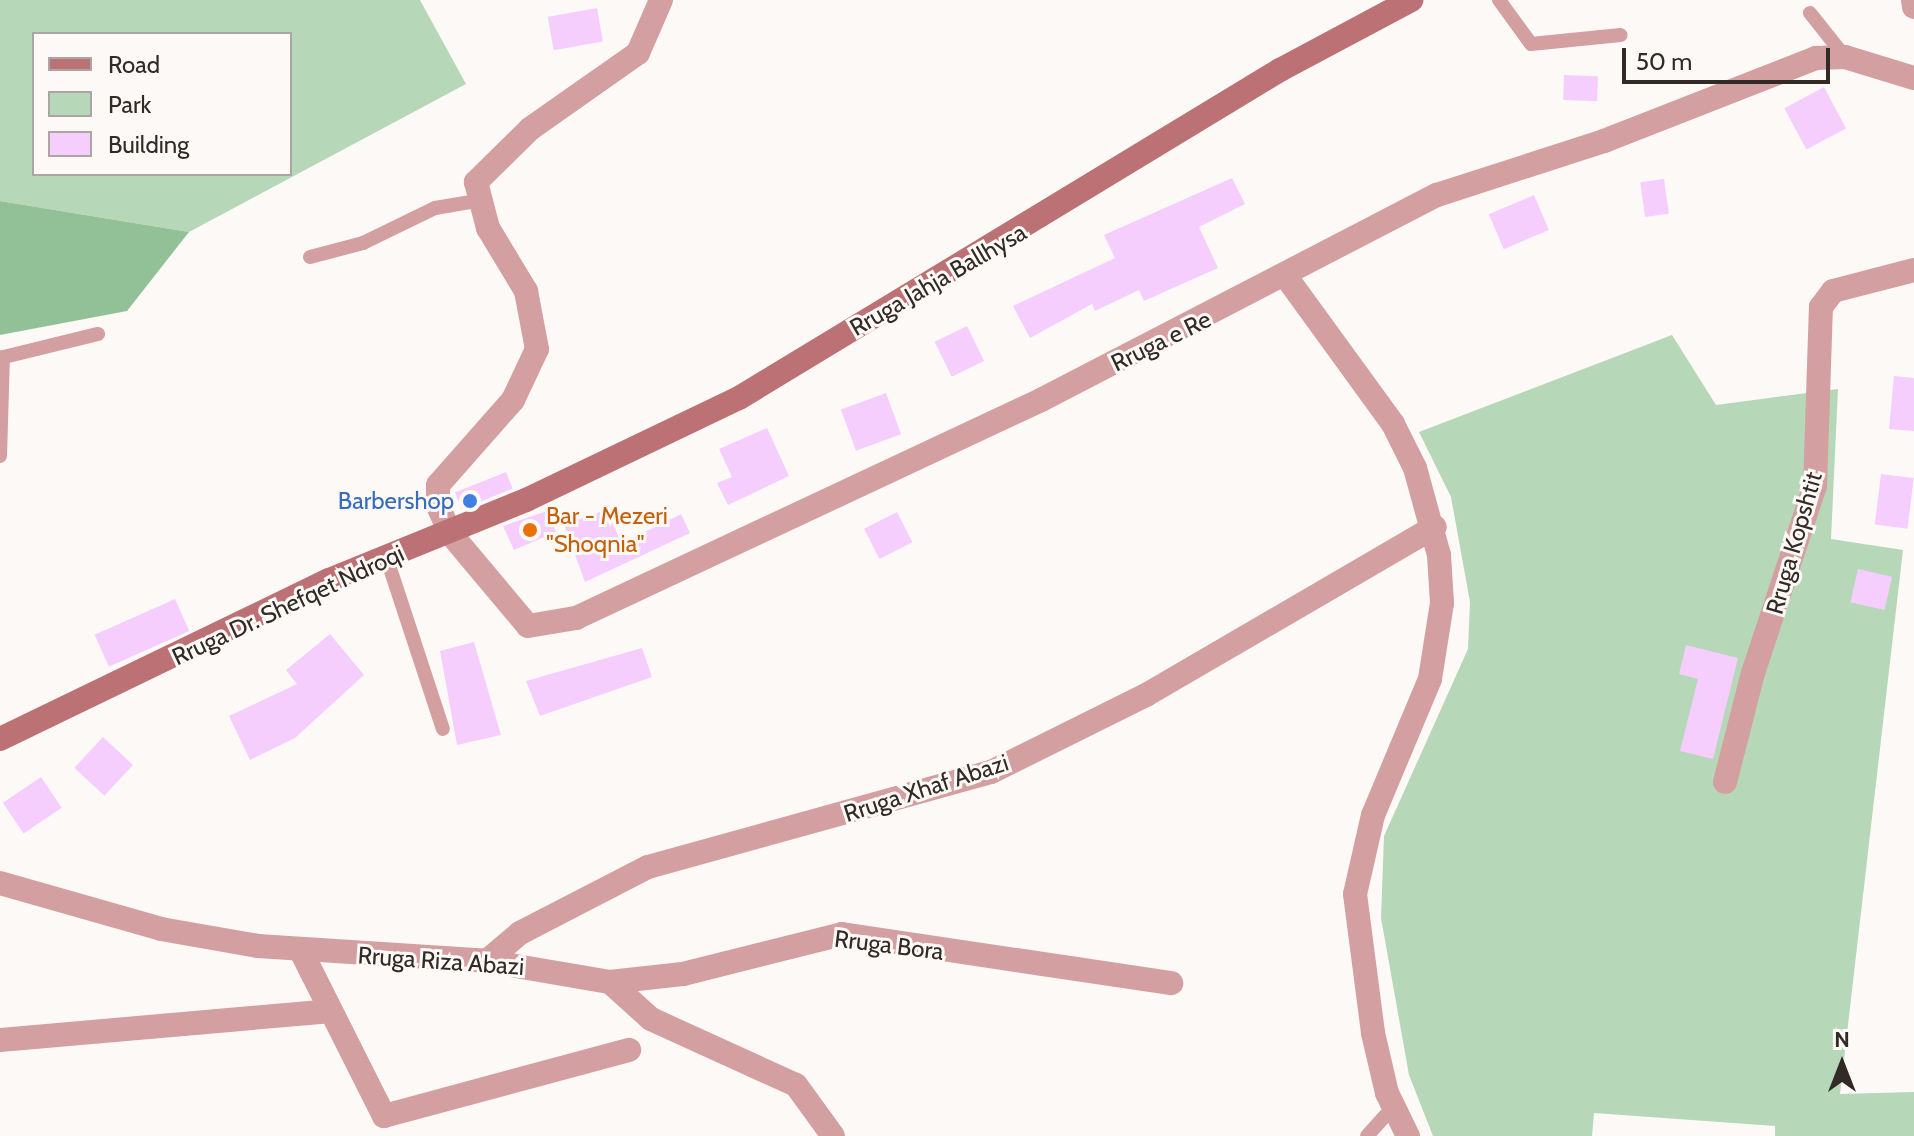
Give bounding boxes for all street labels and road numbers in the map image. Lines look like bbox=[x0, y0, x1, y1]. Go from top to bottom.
street label: Rruga Jahja Ballhysa bbox=[845, 218, 1031, 342]
street label: Rruga e Re bbox=[1106, 305, 1216, 377]
street label: Rruga Kopshtit bbox=[1760, 469, 1828, 617]
street label: Rruga Dr. Shefqet Ndroqi bbox=[167, 539, 409, 671]
street label: Rruga Xhaf Abazi bbox=[840, 748, 1012, 828]
street label: Rruga Bora bbox=[833, 924, 945, 966]
street label: Rruga Riza Abazi bbox=[357, 941, 525, 981]

